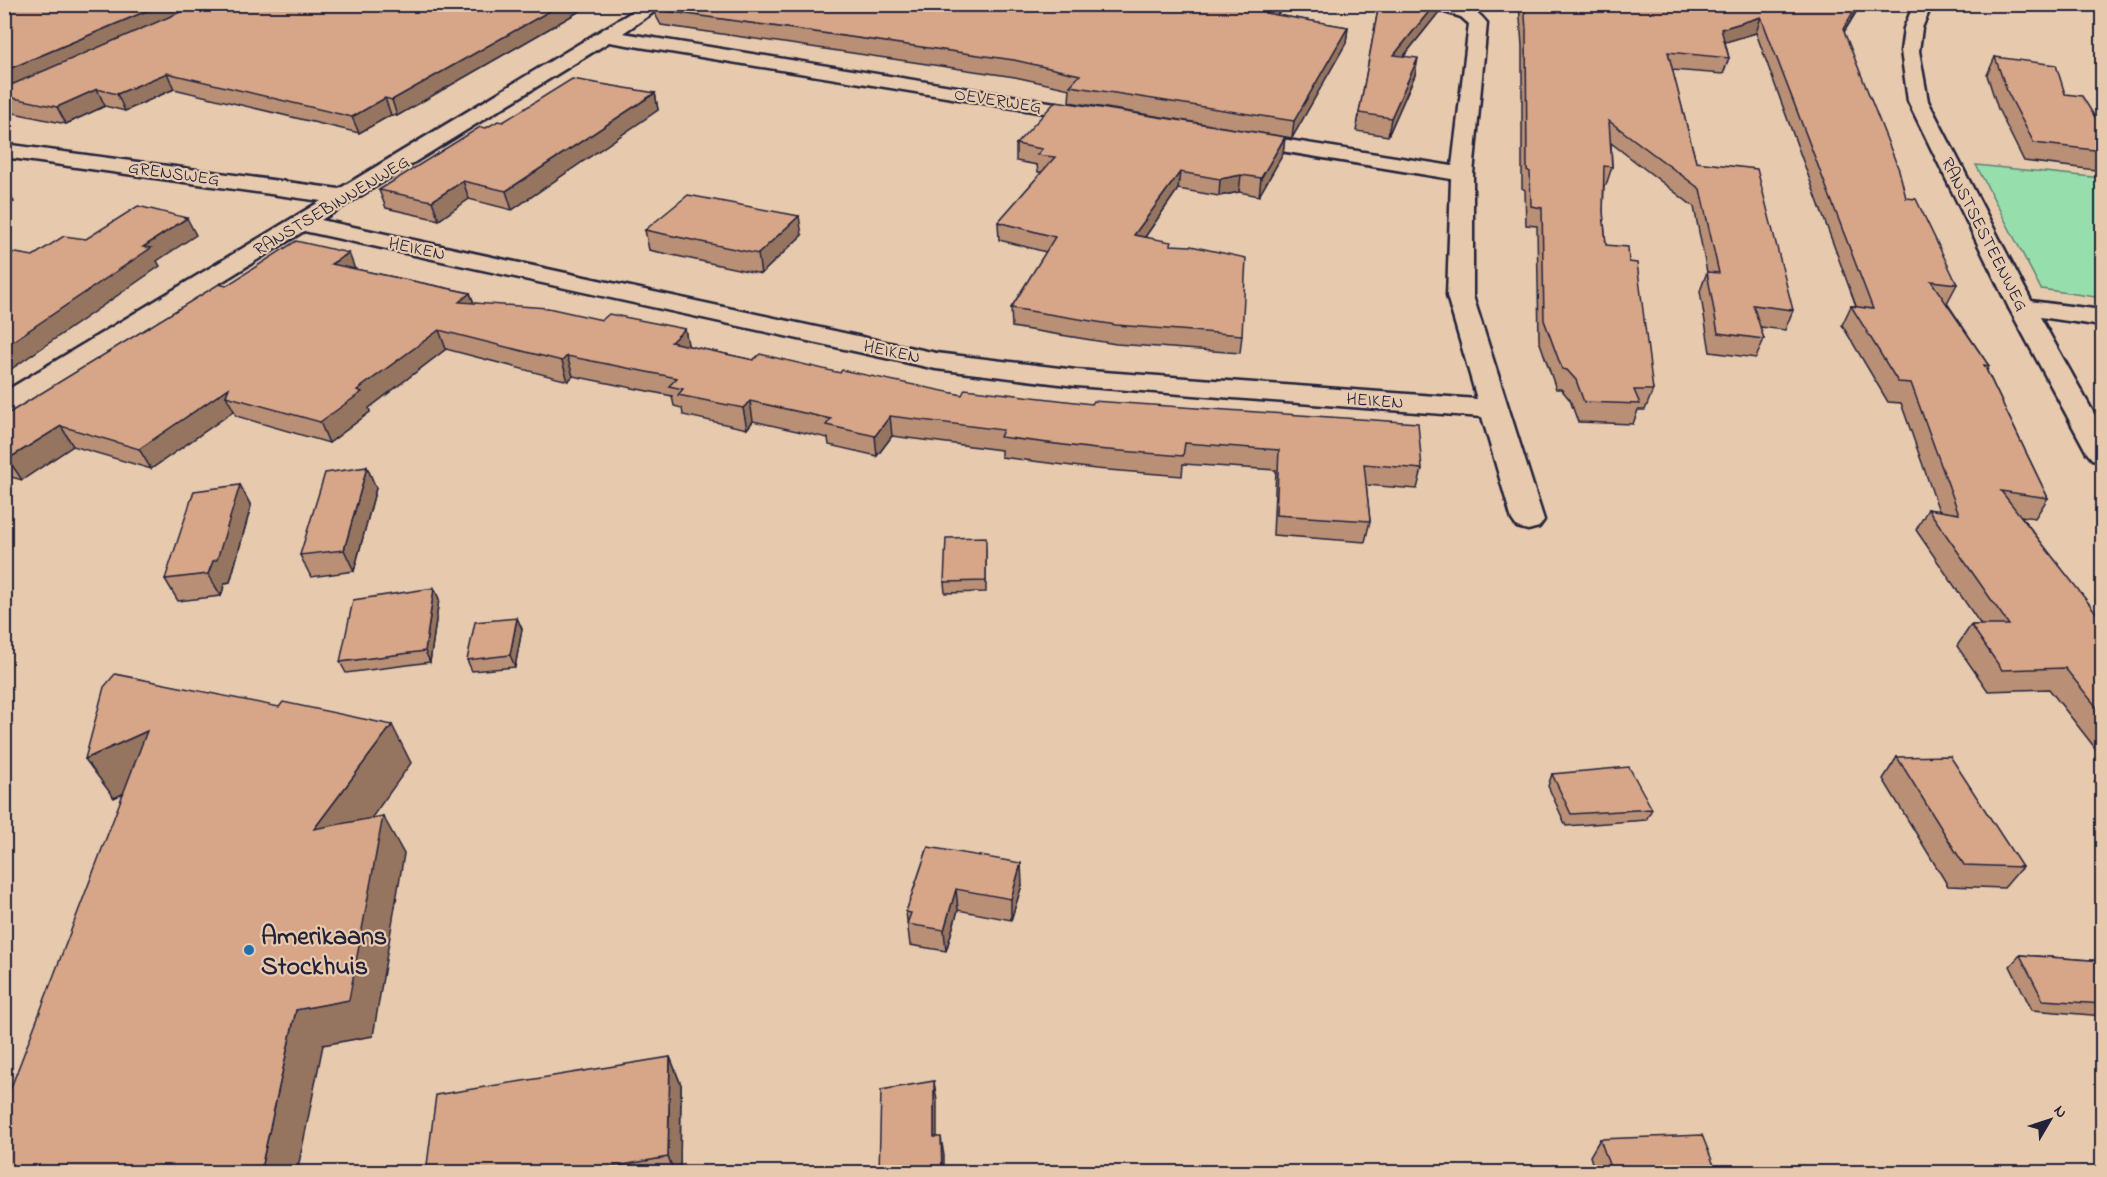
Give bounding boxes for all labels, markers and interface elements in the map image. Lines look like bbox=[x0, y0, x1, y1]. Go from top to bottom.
street label: OEVERWEG bbox=[952, 82, 1043, 122]
street label: RANSTSEBINNENWEG bbox=[249, 150, 415, 264]
street label: RANSTSESTEENWEG bbox=[1933, 153, 2033, 316]
street label: GRENSWEG bbox=[126, 156, 221, 194]
street label: HEIKEN bbox=[386, 231, 447, 269]
street label: HEIKEN bbox=[861, 334, 922, 372]
street label: HEIKEN bbox=[1345, 387, 1404, 417]
place label: Amerikaans Stockhuis bbox=[261, 919, 387, 987]
marker: Amerikaans Stockhuis bbox=[242, 943, 256, 957]
north arrow bbox=[2020, 1090, 2080, 1150]
text: N bbox=[2047, 1100, 2073, 1124]

